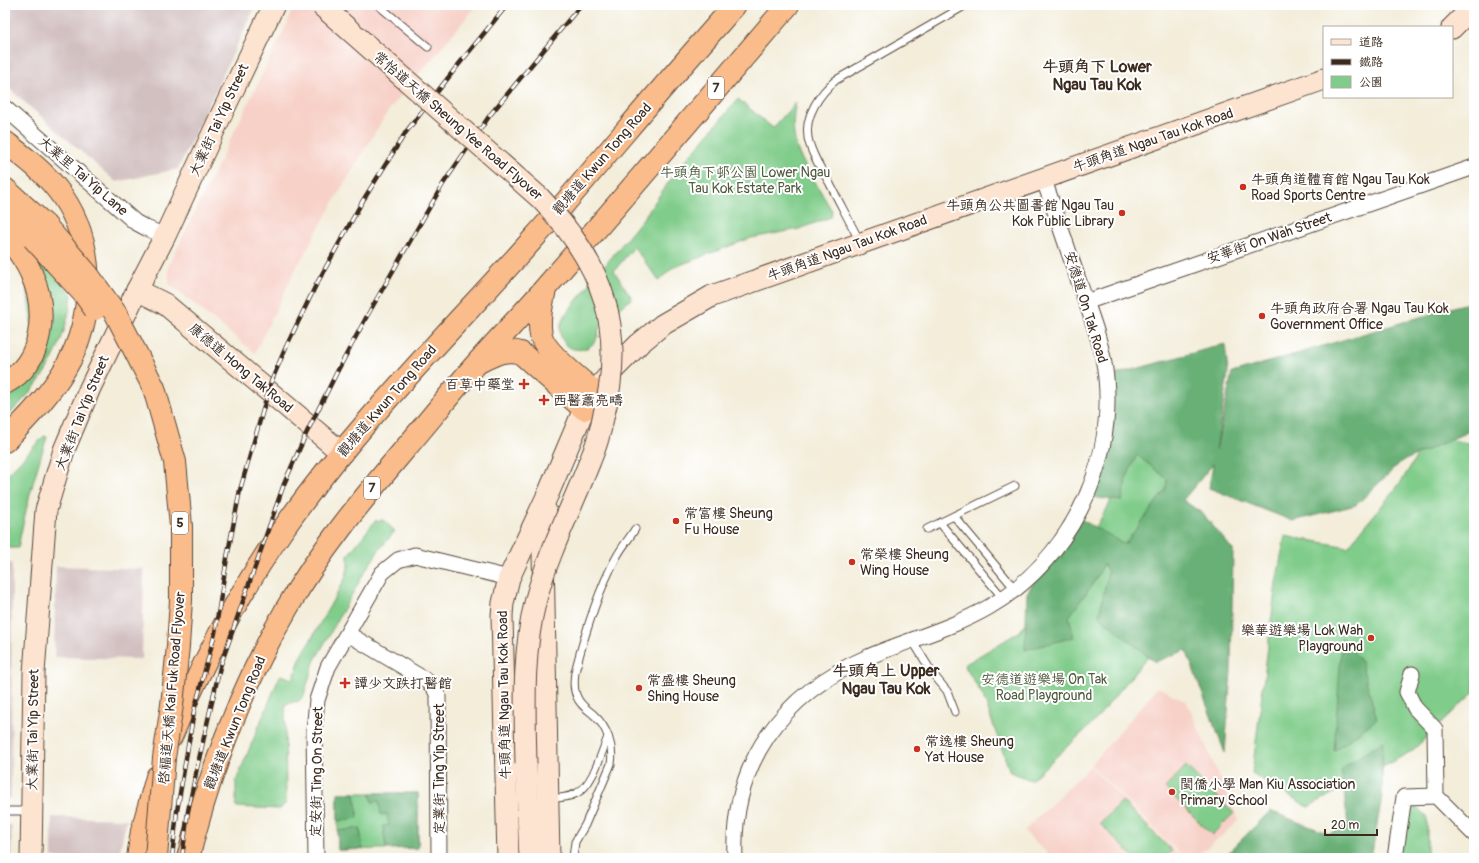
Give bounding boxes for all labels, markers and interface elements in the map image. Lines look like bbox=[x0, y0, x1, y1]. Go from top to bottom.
legend bbox=[1323, 26, 1453, 98]
text: 道路 bbox=[1359, 35, 1383, 50]
street label: 常怡道天橋 Sheung Yee Road Flyover bbox=[370, 48, 546, 204]
text: 鐵路 bbox=[1359, 55, 1383, 70]
district label: 牛頭角下 Lower Ngau Tau Kok bbox=[1042, 57, 1152, 95]
street label: 大業街 Tai Yip Street bbox=[186, 61, 253, 179]
text: 公園 bbox=[1359, 75, 1383, 90]
road number: 7 bbox=[708, 77, 724, 99]
street label: 觀塘道 Kwun Tong Road bbox=[549, 100, 655, 218]
street label: 牛頭角道 Ngau Tau Kok Road bbox=[1070, 104, 1236, 176]
street label: 大業里 Tai Yip Lane bbox=[35, 133, 131, 219]
park label: 牛頭角下邨公園 Lower Ngau Tau Kok Estate Park bbox=[660, 164, 830, 197]
place label: 牛頭角道體育館 Ngau Tau Kok Road Sports Centre bbox=[1251, 171, 1430, 204]
marker: 牛頭角道體育館 Ngau Tau Kok Road Sports Centre bbox=[1238, 182, 1248, 192]
place label: 牛頭角公共圖書館 Ngau Tau Kok Public Library bbox=[946, 197, 1114, 230]
marker: 牛頭角公共圖書館 Ngau Tau Kok Public Library bbox=[1117, 208, 1127, 218]
street label: 安華街 On Wah Street bbox=[1204, 209, 1334, 267]
street label: 牛頭角道 Ngau Tau Kok Road bbox=[765, 211, 929, 285]
street label: 安德道 On Tak Road bbox=[1061, 249, 1111, 365]
place label: 牛頭角政府合署 Ngau Tau Kok Government Office bbox=[1270, 300, 1449, 333]
marker: 牛頭角政府合署 Ngau Tau Kok Government Office bbox=[1257, 311, 1267, 321]
street label: 康德道 Hong Tak Road bbox=[186, 320, 297, 417]
street label: 觀塘道 Kwun Tong Road bbox=[334, 342, 440, 460]
street label: 大業街 Tai Yip Street bbox=[51, 353, 113, 473]
place label: 百草中藥堂 bbox=[445, 376, 515, 393]
marker: 百草中藥堂 bbox=[518, 378, 530, 390]
place label: 西醫蕭亮疇 bbox=[553, 392, 623, 409]
marker: 西醫蕭亮疇 bbox=[538, 394, 550, 406]
road number: 7 bbox=[364, 477, 380, 499]
place label: 常富樓 Sheung Fu House bbox=[684, 505, 773, 538]
road number: 5 bbox=[172, 512, 188, 534]
marker: 常富樓 Sheung Fu House bbox=[671, 516, 681, 526]
place label: 常榮樓 Sheung Wing House bbox=[860, 546, 949, 579]
marker: 常榮樓 Sheung Wing House bbox=[847, 557, 857, 567]
street label: 啓福道天橋 Kai Fuk Road Flyover bbox=[155, 591, 189, 785]
street label: 牛頭角道 Ngau Tau Kok Road bbox=[494, 610, 514, 780]
place label: 樂華遊樂場 Lok Wah Playground bbox=[1241, 622, 1363, 655]
marker: 樂華遊樂場 Lok Wah Playground bbox=[1366, 633, 1376, 643]
street label: 觀塘道 Kwun Tong Road bbox=[200, 654, 270, 792]
district label: 牛頭角上 Upper Ngau Tau Kok bbox=[833, 661, 940, 699]
street label: 大業街 Tai Yip Street bbox=[23, 669, 43, 791]
park label: 安德道遊樂場 On Tak Road Playground bbox=[981, 671, 1107, 704]
place label: 常盛樓 Sheung Shing House bbox=[647, 672, 736, 705]
place label: 譚少文跌打醫館 bbox=[354, 675, 452, 692]
marker: 譚少文跌打醫館 bbox=[339, 677, 351, 689]
marker: 常盛樓 Sheung Shing House bbox=[634, 683, 644, 693]
street label: 定業街 Ting Yip Street bbox=[431, 703, 448, 835]
street label: 定安街 Ting On Street bbox=[307, 706, 327, 838]
place label: 常逸樓 Sheung Yat House bbox=[924, 733, 1014, 766]
marker: 常逸樓 Sheung Yat House bbox=[912, 744, 922, 754]
place label: 閩僑小學 Man Kiu Association Primary School bbox=[1180, 776, 1356, 809]
marker: 閩僑小學 Man Kiu Association Primary School bbox=[1167, 787, 1177, 797]
scale bar bbox=[1325, 811, 1377, 837]
text: 20 m bbox=[1331, 818, 1360, 833]

